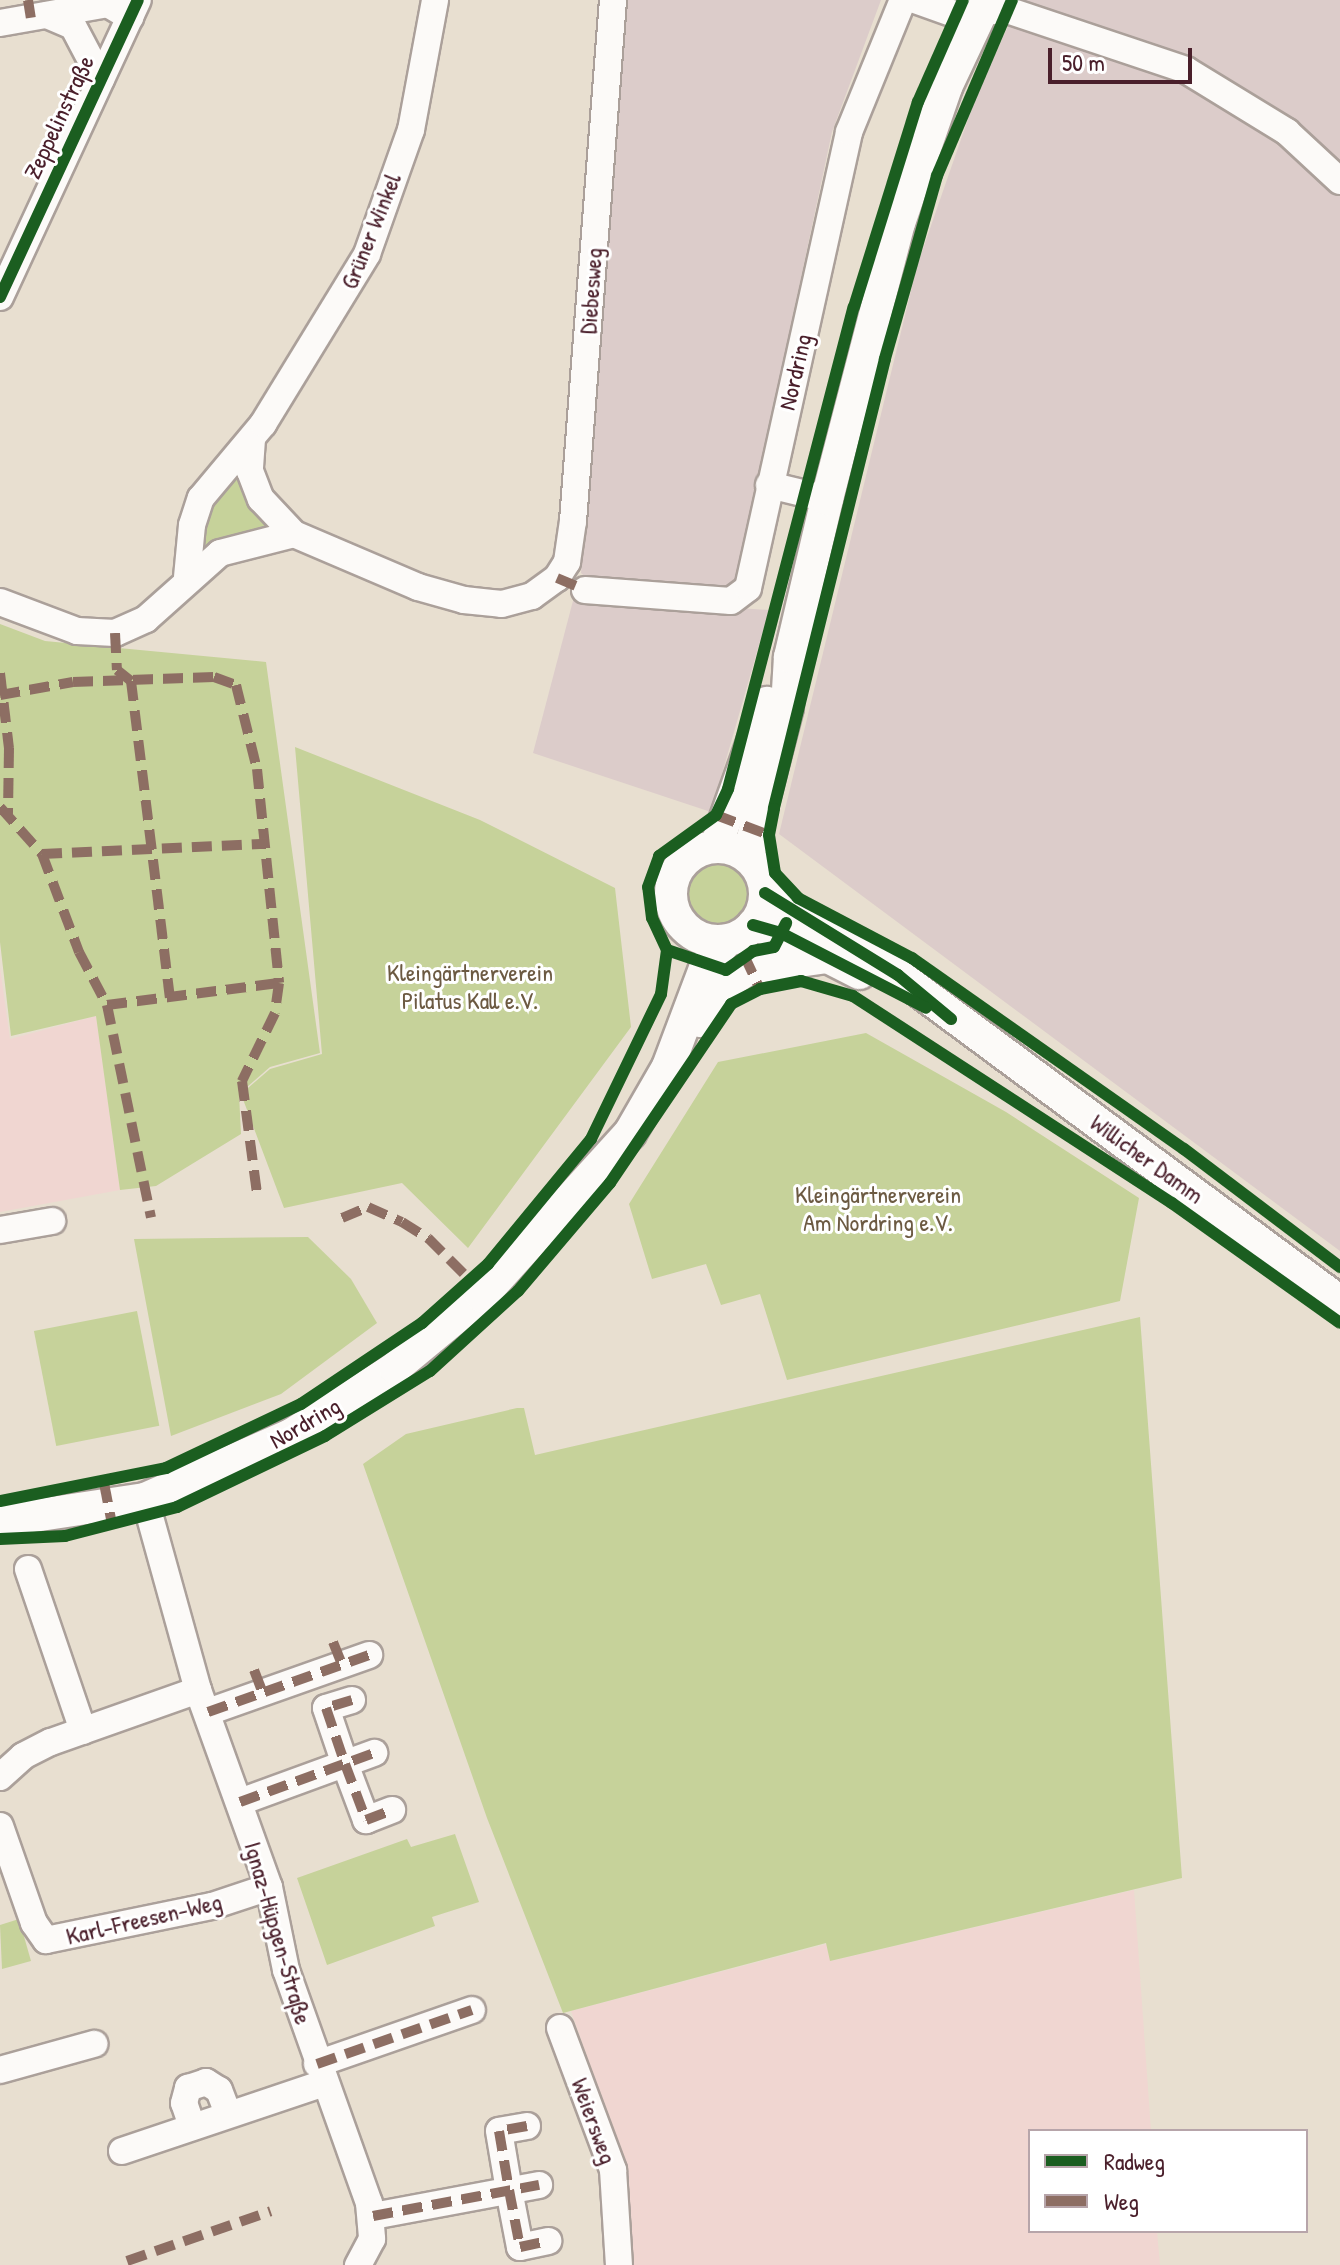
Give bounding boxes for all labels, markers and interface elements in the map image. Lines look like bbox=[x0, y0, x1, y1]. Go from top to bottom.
scale bar bbox=[1052, 32, 1196, 82]
text: 50 m bbox=[1062, 46, 1105, 78]
street label: Zeppelinstraße bbox=[18, 51, 100, 183]
street label: Grüner Winkel bbox=[335, 169, 407, 293]
street label: Diebesweg bbox=[574, 247, 608, 335]
street label: Nordring bbox=[772, 331, 818, 413]
park label: Kleingärtnerverein Pilatus Kall e.V. bbox=[387, 959, 553, 1015]
street label: Willicher Damm bbox=[1085, 1108, 1209, 1210]
park label: Kleingärtnerverein Am Nordring e.V. bbox=[795, 1181, 961, 1237]
street label: Nordring bbox=[264, 1391, 346, 1455]
street label: Ignaz-Hüpgen-Straße bbox=[238, 1838, 318, 2028]
street label: Karl-Freesen-Weg bbox=[63, 1887, 225, 1951]
street label: Weiersweg bbox=[565, 2074, 623, 2168]
legend bbox=[1028, 2129, 1308, 2233]
text: Radweg bbox=[1104, 2145, 1165, 2177]
text: Weg bbox=[1104, 2185, 1139, 2217]

